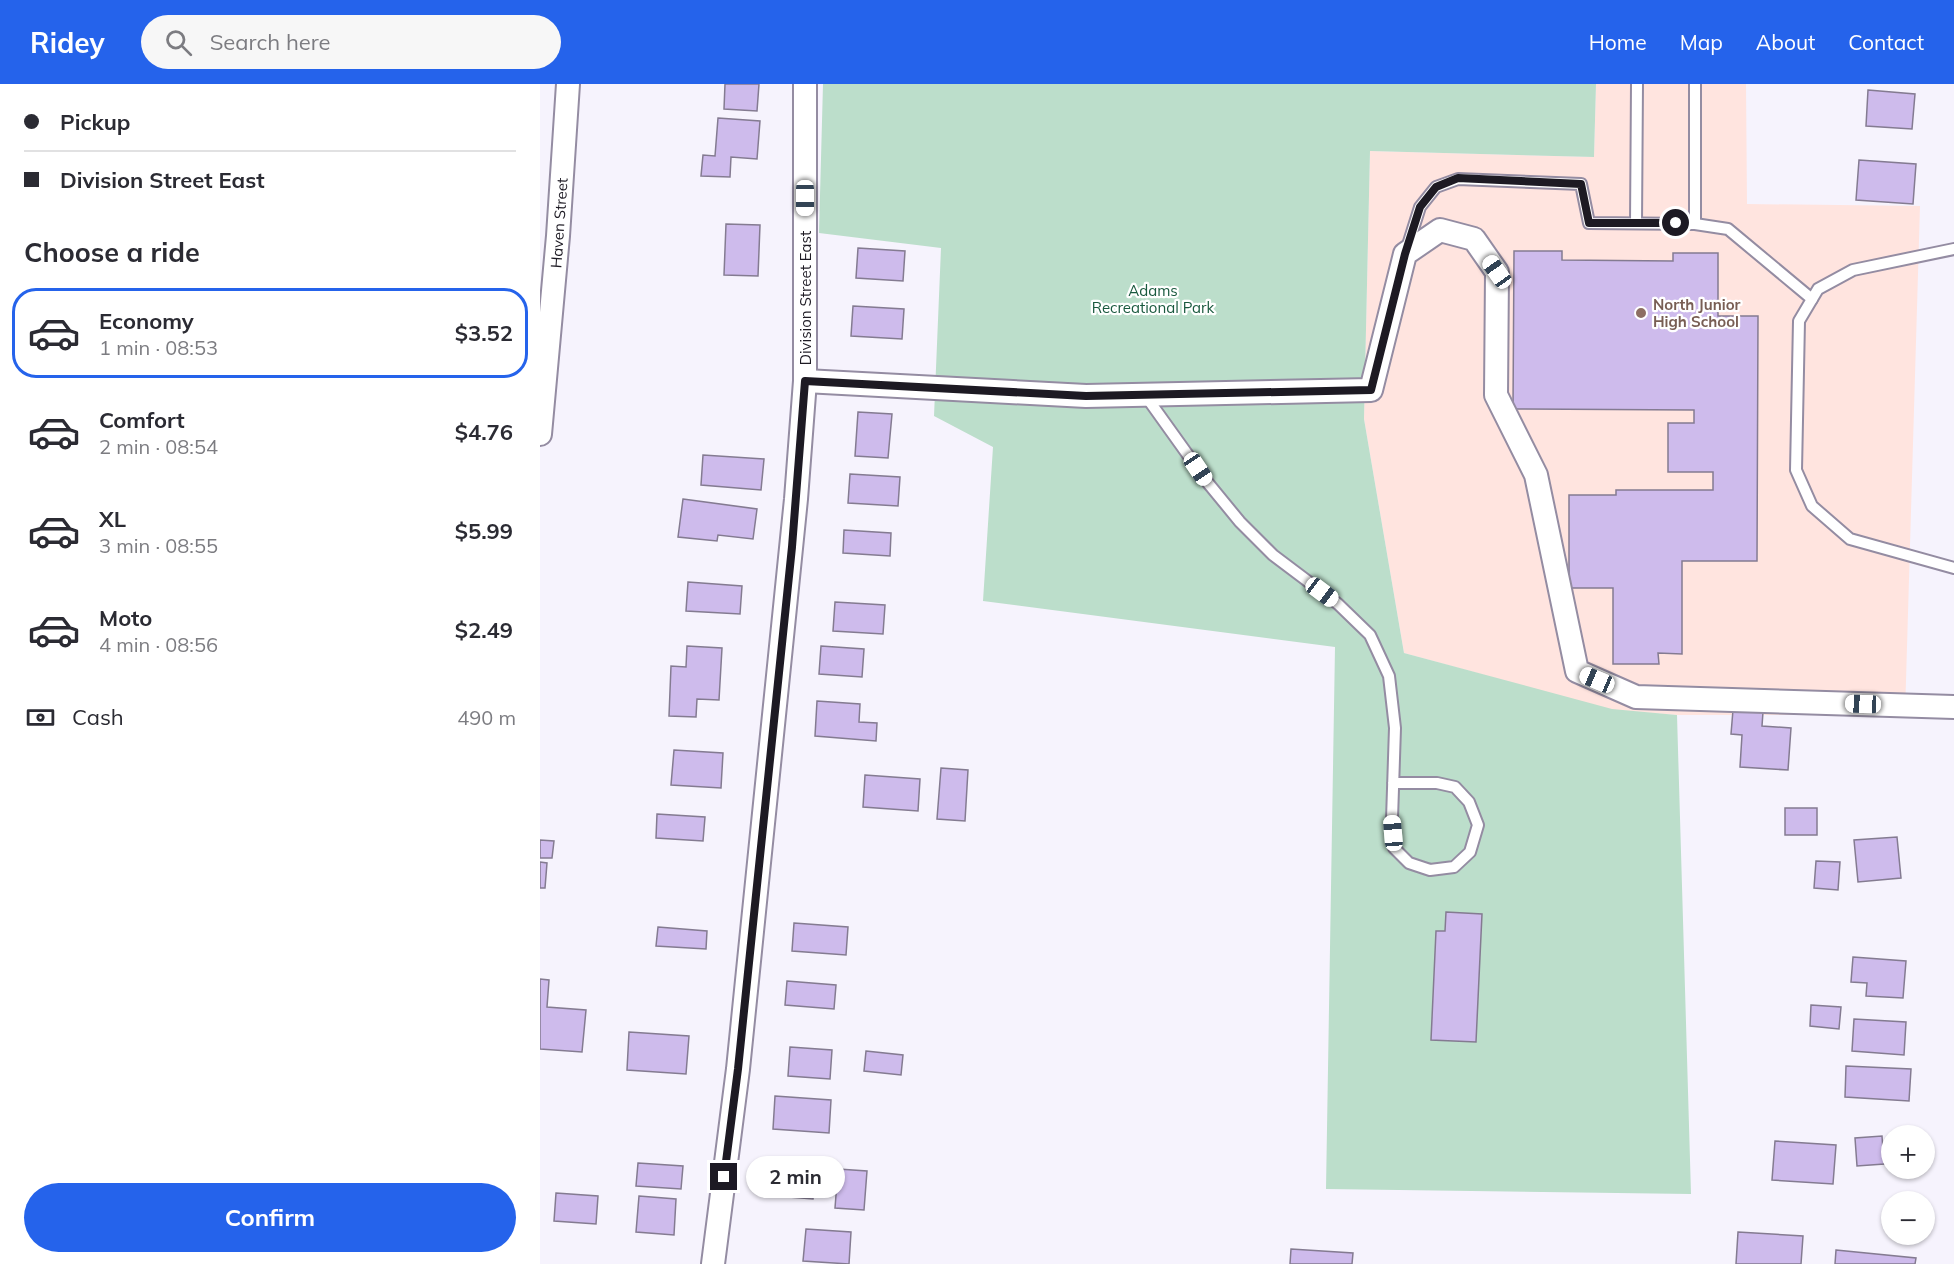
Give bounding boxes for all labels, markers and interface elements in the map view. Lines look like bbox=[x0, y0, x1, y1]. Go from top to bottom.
search box bbox=[141, 15, 561, 69]
text: Ridey bbox=[30, 25, 105, 60]
icon: search bbox=[162, 26, 195, 59]
text: Search here bbox=[210, 28, 331, 56]
text: Home bbox=[1589, 29, 1647, 55]
text: Map bbox=[1680, 29, 1723, 55]
text: About bbox=[1756, 29, 1815, 55]
text: Contact bbox=[1848, 29, 1924, 55]
text: Pickup bbox=[60, 108, 130, 136]
text: Division Street East bbox=[60, 166, 265, 194]
street label: Haven Street bbox=[546, 177, 572, 269]
car bbox=[796, 180, 814, 216]
route start bbox=[1662, 209, 1689, 236]
street label: Division Street East bbox=[796, 231, 815, 365]
text: Choose a ride bbox=[24, 235, 200, 269]
car bbox=[1479, 252, 1515, 292]
park label: Adams Recreational Park bbox=[1092, 281, 1215, 317]
place label: North Junior High School bbox=[1653, 295, 1741, 331]
icon: car bbox=[27, 306, 81, 360]
marker: North Junior High School bbox=[1634, 306, 1648, 320]
text: Economy bbox=[99, 307, 194, 335]
text: $3.52 bbox=[455, 319, 513, 347]
text: 1 min · 08:53 bbox=[99, 335, 218, 360]
icon: car bbox=[27, 405, 81, 459]
text: Comfort bbox=[99, 406, 185, 434]
text: $4.76 bbox=[455, 418, 513, 446]
text: 2 min · 08:54 bbox=[99, 434, 218, 459]
car bbox=[1180, 449, 1216, 489]
icon: car bbox=[27, 504, 81, 558]
text: XL bbox=[99, 505, 126, 533]
text: $5.99 bbox=[455, 517, 513, 545]
text: 3 min · 08:55 bbox=[99, 533, 218, 558]
car bbox=[1302, 574, 1342, 610]
icon: car bbox=[27, 603, 81, 657]
text: Moto bbox=[99, 604, 152, 632]
text: $2.49 bbox=[455, 616, 513, 644]
text: 4 min · 08:56 bbox=[99, 632, 218, 657]
car bbox=[1577, 665, 1617, 695]
car bbox=[1845, 694, 1881, 714]
icon: cash bbox=[24, 701, 57, 734]
text: Cash bbox=[72, 703, 124, 731]
text: 490 m bbox=[457, 705, 516, 730]
car bbox=[1382, 814, 1404, 852]
map controls bbox=[1881, 1125, 1935, 1245]
button: + bbox=[1881, 1125, 1935, 1179]
callout: 2 min bbox=[745, 1156, 844, 1198]
route end bbox=[710, 1163, 737, 1190]
text: 2 min bbox=[769, 1164, 822, 1189]
button: Confirm bbox=[24, 1183, 516, 1252]
button: − bbox=[1881, 1191, 1935, 1245]

